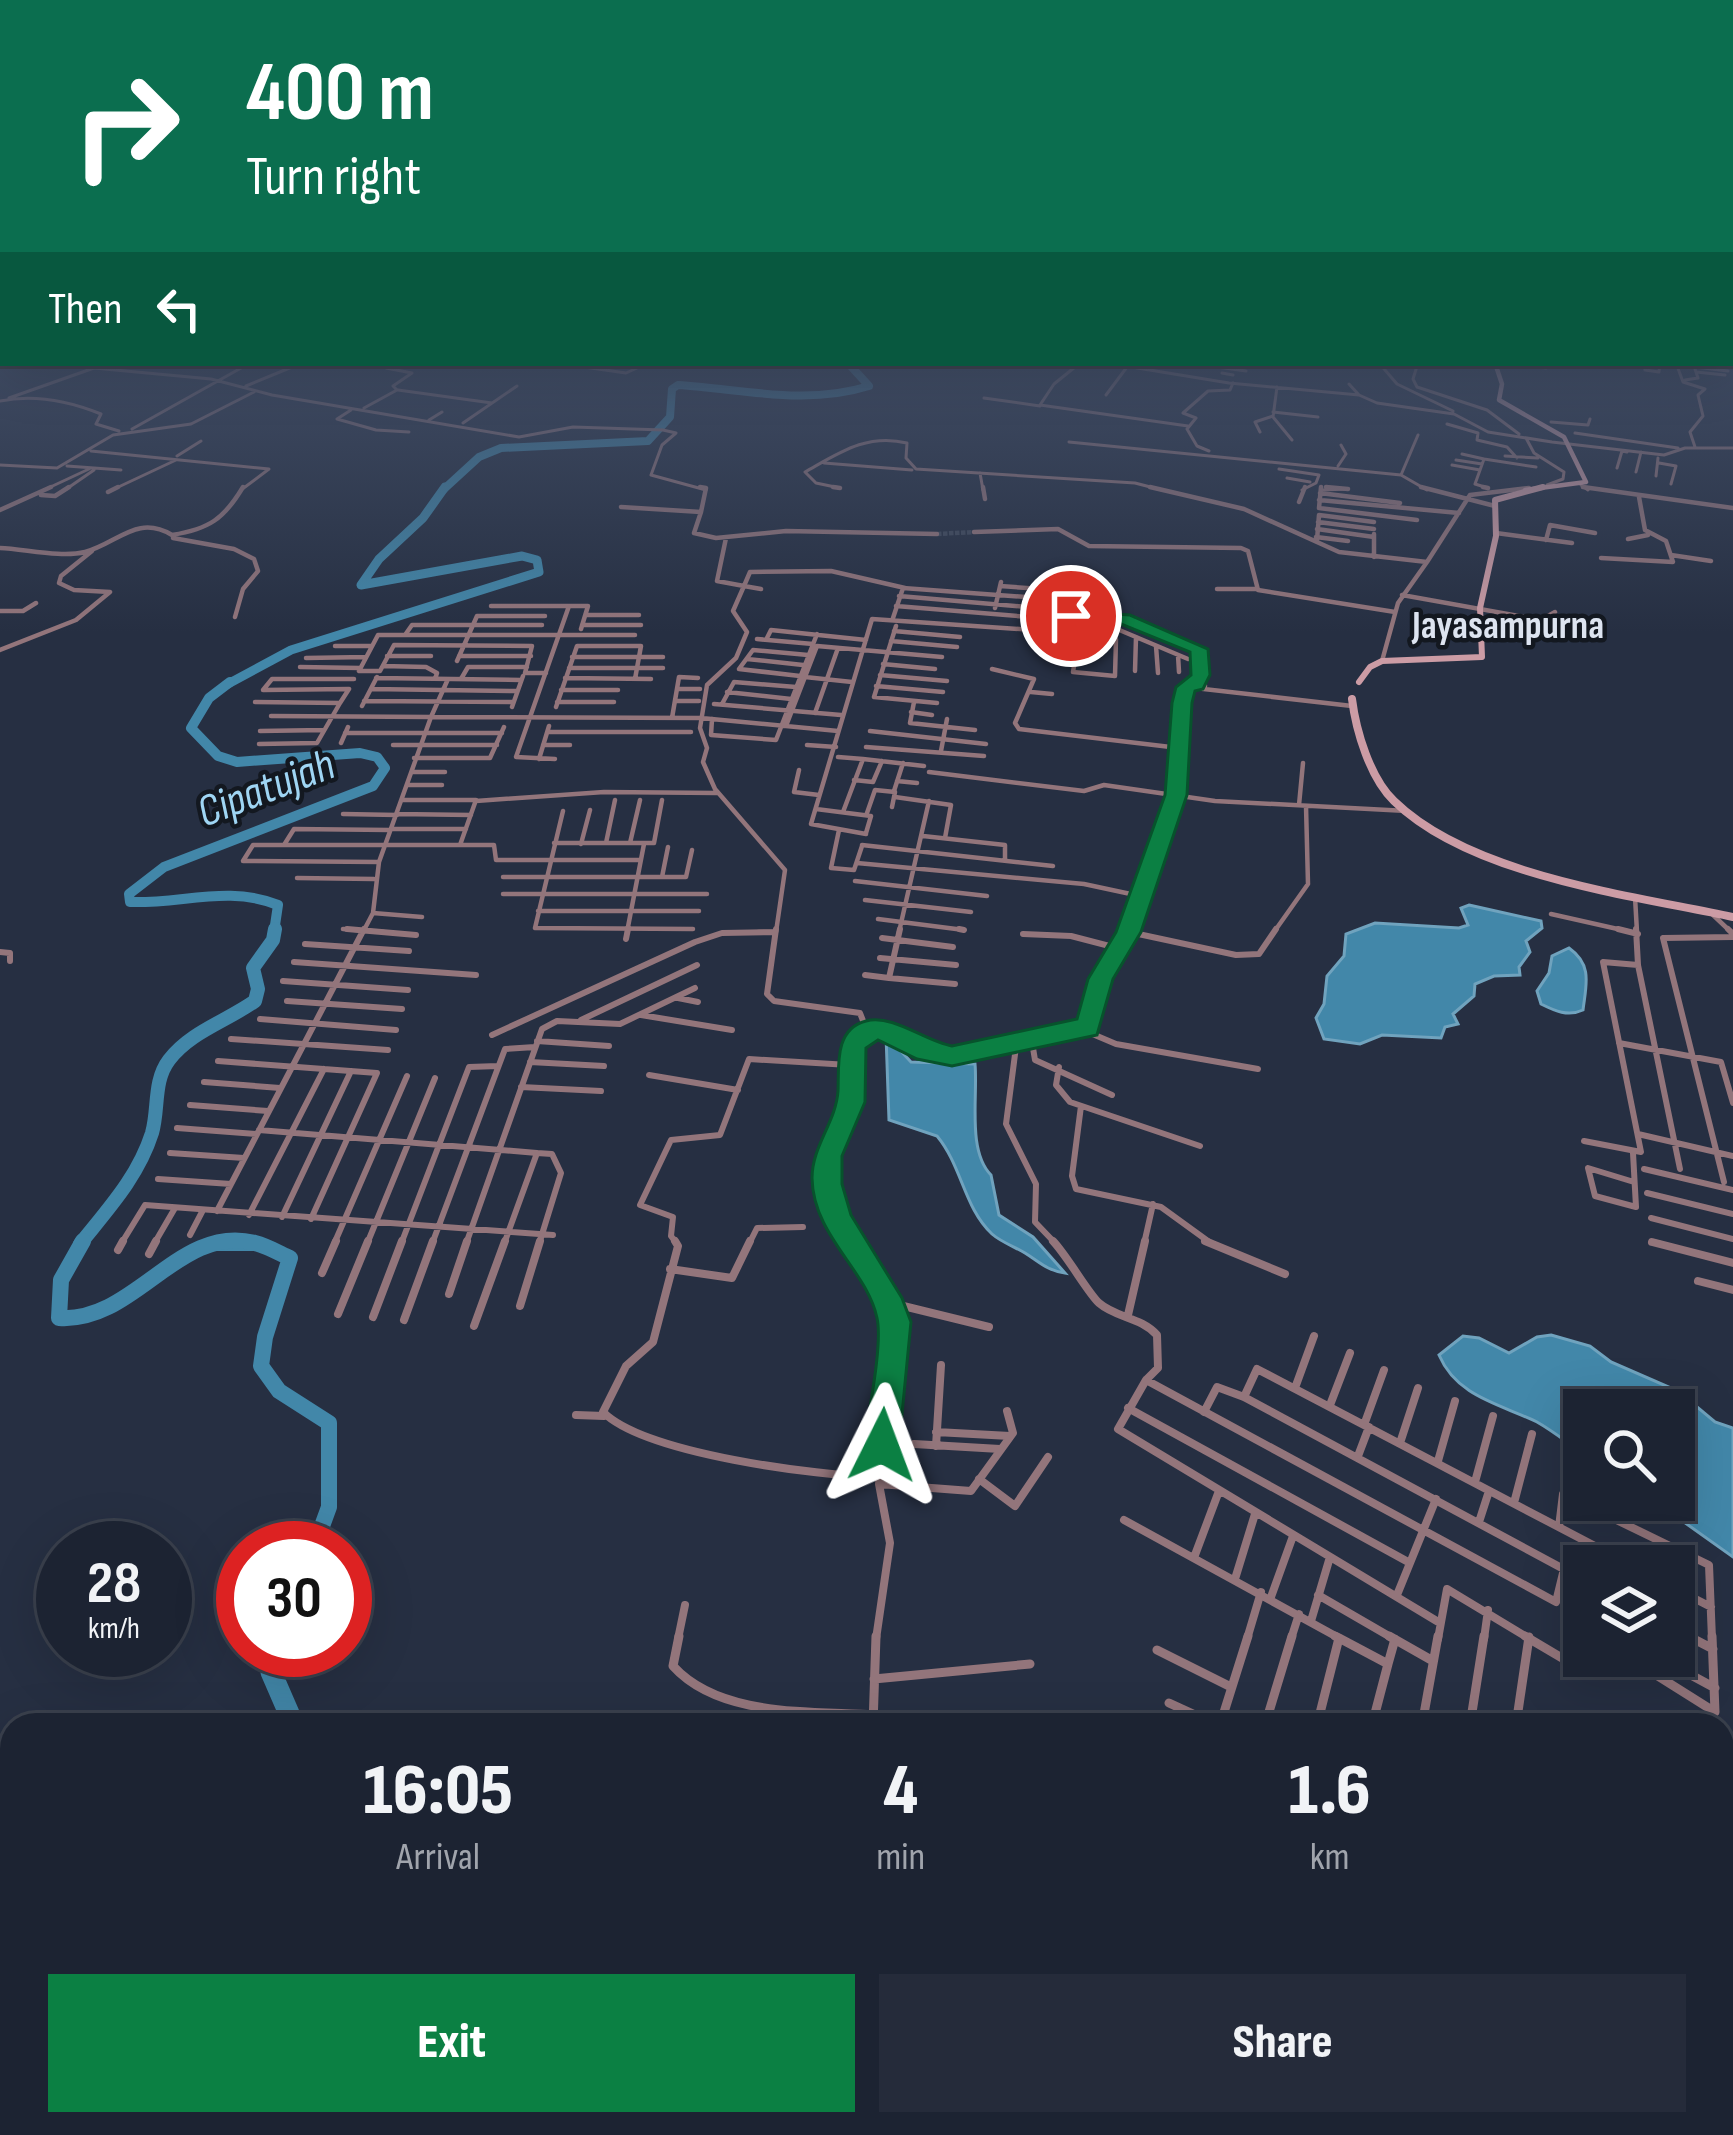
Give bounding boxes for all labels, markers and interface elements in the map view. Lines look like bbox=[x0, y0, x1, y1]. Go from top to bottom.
text: 400 m bbox=[246, 43, 434, 144]
icon: right bbox=[48, 48, 204, 204]
text: Turn right bbox=[246, 145, 421, 210]
icon: left bbox=[146, 276, 212, 342]
text: Then bbox=[48, 282, 122, 337]
pin bbox=[1020, 565, 1122, 667]
icon: arrive bbox=[1038, 583, 1104, 649]
district label: Jayasampurna bbox=[1411, 603, 1604, 650]
water label: Cipatujah bbox=[189, 738, 343, 840]
position arrow bbox=[819, 1382, 945, 1508]
map controls bbox=[1563, 1389, 1695, 1677]
button: search bbox=[1563, 1389, 1695, 1521]
speed limit sign: 30 bbox=[216, 1521, 372, 1677]
button: layers bbox=[1563, 1545, 1695, 1677]
text: 28 bbox=[87, 1548, 141, 1620]
text: km/h bbox=[88, 1611, 140, 1647]
text: 16:05 bbox=[363, 1748, 513, 1835]
text: 4 bbox=[883, 1748, 918, 1835]
text: 1.6 bbox=[1288, 1748, 1371, 1835]
text: Arrival bbox=[396, 1834, 480, 1881]
text: min bbox=[876, 1834, 925, 1881]
text: km bbox=[1310, 1834, 1350, 1881]
button: Exit bbox=[48, 1974, 855, 2112]
button: Share bbox=[879, 1974, 1686, 2112]

